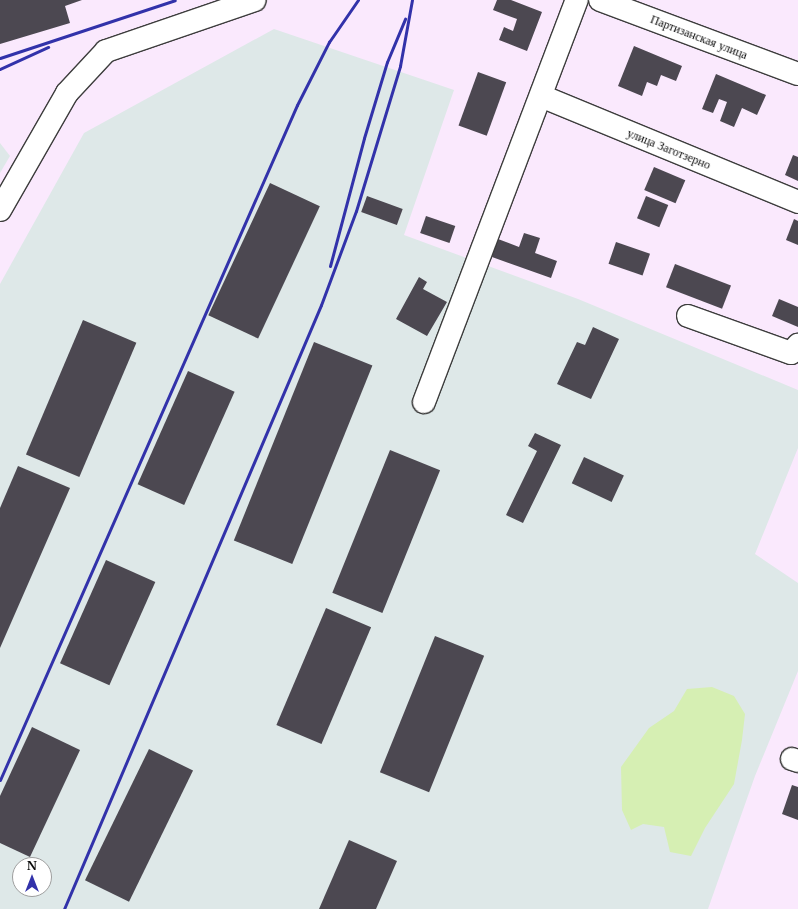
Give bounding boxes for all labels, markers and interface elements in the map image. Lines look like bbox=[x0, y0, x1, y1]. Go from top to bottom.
street label: Партизанская улица bbox=[648, 12, 750, 62]
street label: улица Заготзерно bbox=[625, 126, 713, 172]
north arrow bbox=[12, 857, 52, 897]
text: N bbox=[27, 859, 37, 873]

